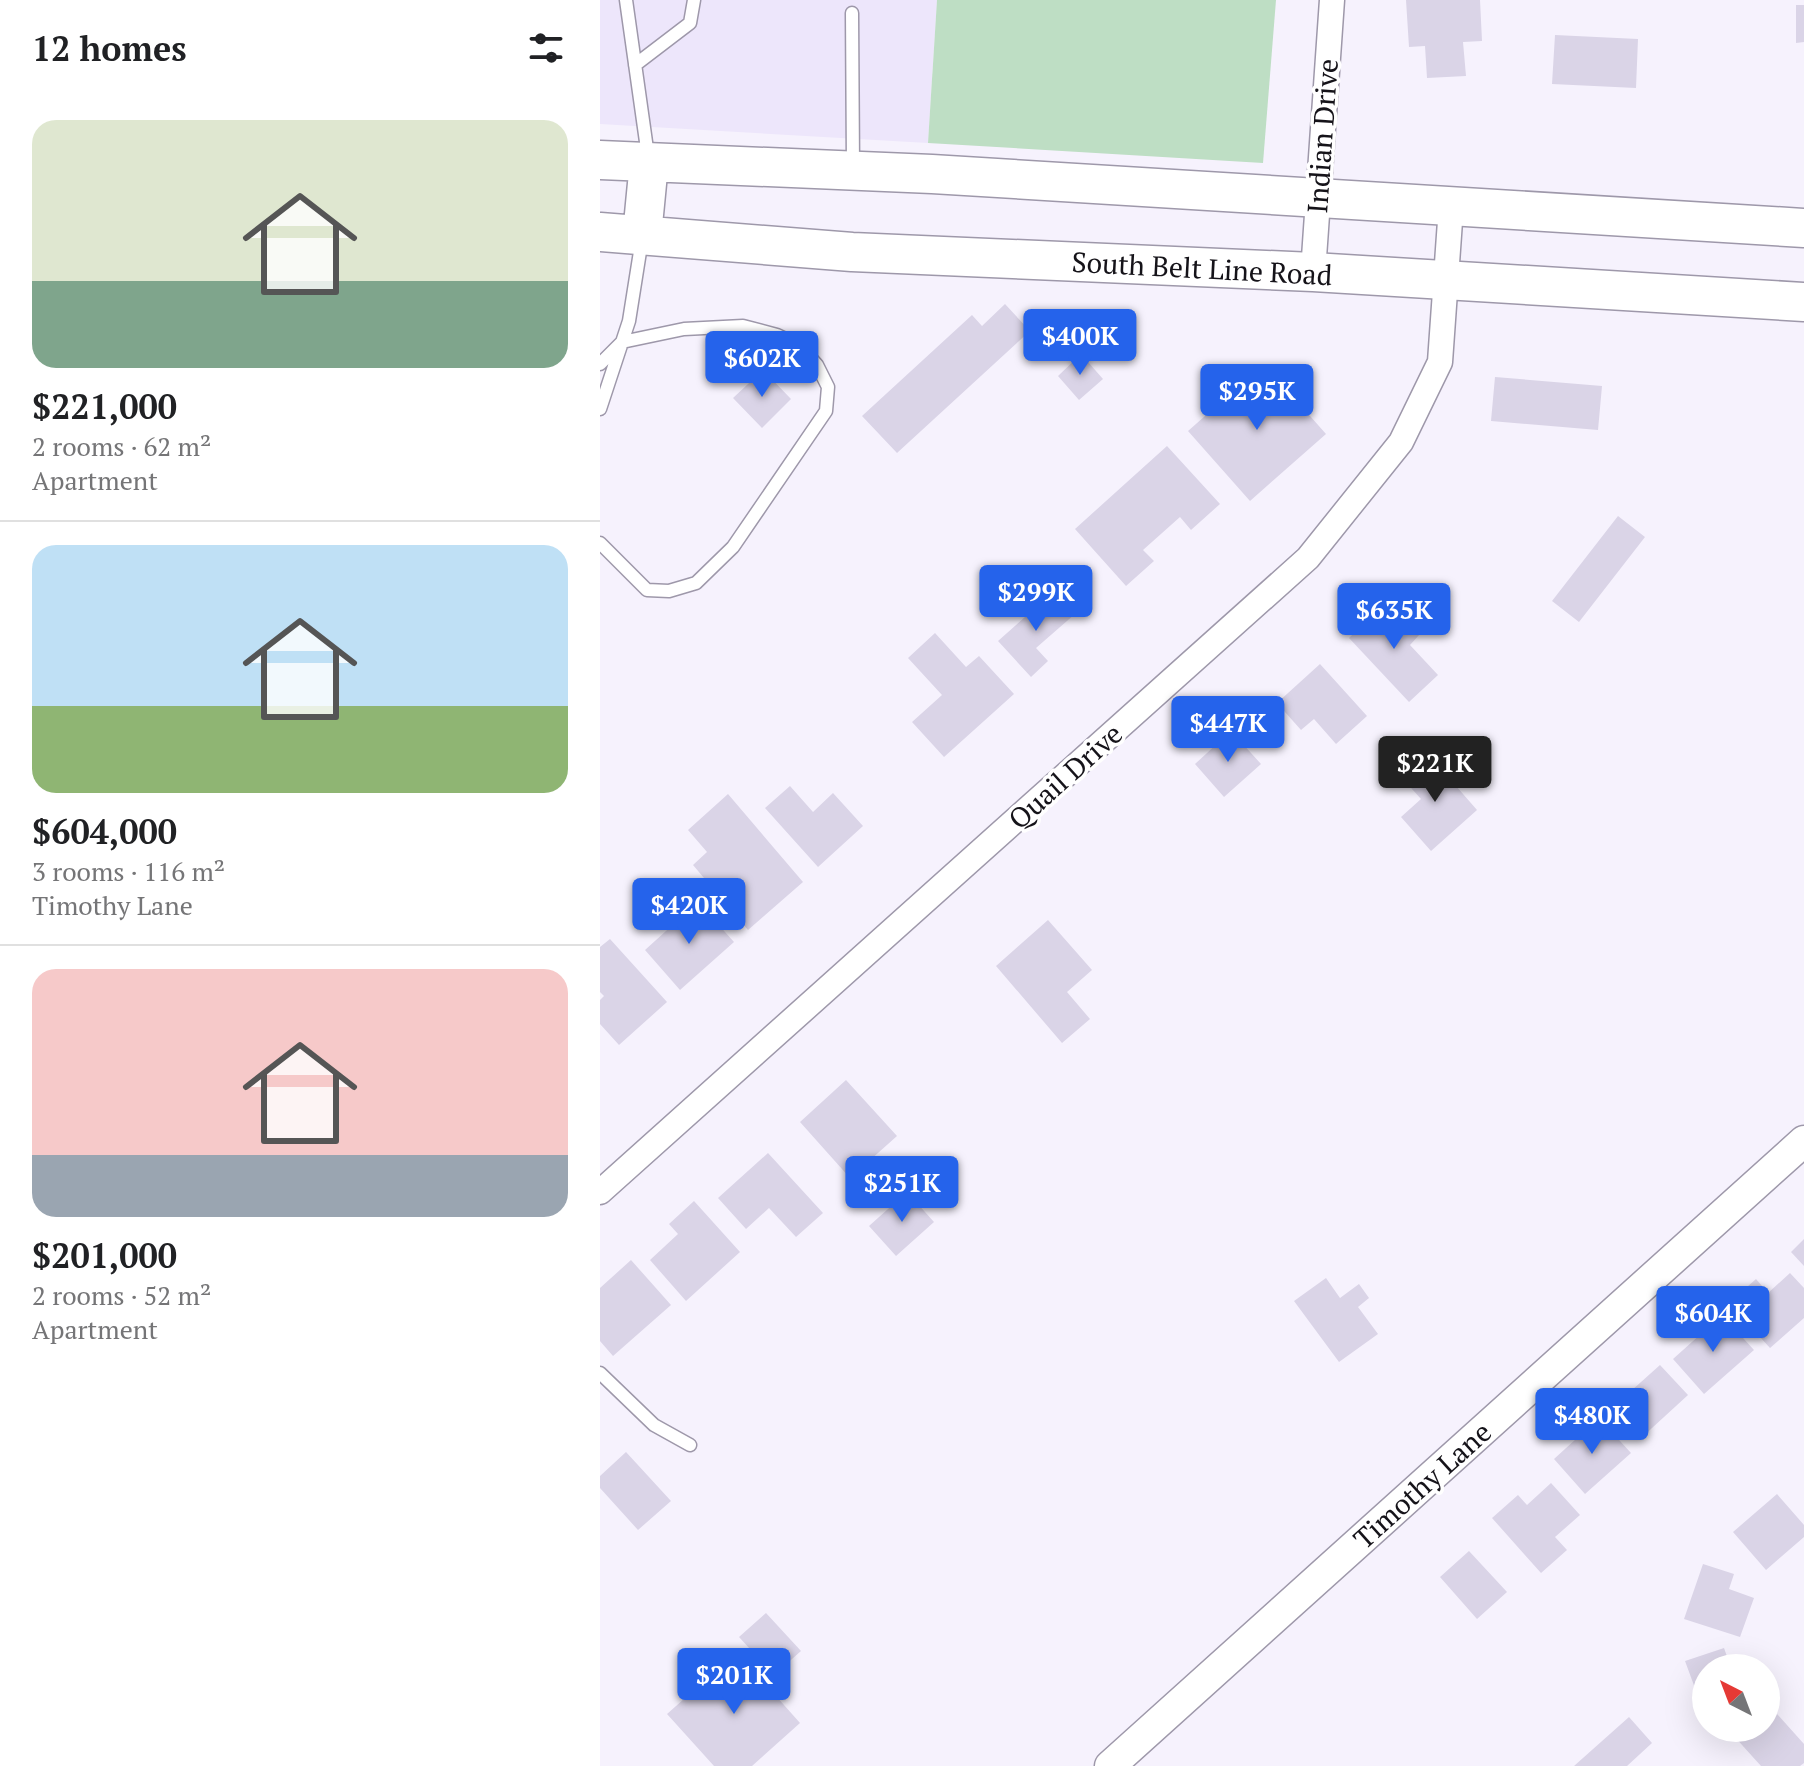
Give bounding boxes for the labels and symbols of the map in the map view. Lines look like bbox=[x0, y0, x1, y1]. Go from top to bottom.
street label: Indian Drive bbox=[1298, 57, 1346, 215]
street label: South Belt Line Road bbox=[1071, 243, 1333, 293]
pin: $400K bbox=[1024, 309, 1136, 377]
pin: $602K bbox=[706, 331, 818, 399]
pin: $295K bbox=[1201, 364, 1313, 432]
pin: $299K bbox=[980, 565, 1092, 633]
pin: $635K bbox=[1338, 583, 1450, 651]
pin: $447K bbox=[1172, 696, 1284, 764]
street label: Quail Drive bbox=[1000, 715, 1130, 837]
pin: $221K bbox=[1379, 736, 1491, 804]
pin: $420K bbox=[633, 878, 745, 946]
pin: $251K bbox=[846, 1156, 958, 1224]
pin: $604K bbox=[1657, 1286, 1769, 1354]
pin: $480K bbox=[1536, 1388, 1648, 1456]
street label: Timothy Lane bbox=[1345, 1413, 1499, 1557]
pin: $201K bbox=[678, 1648, 790, 1716]
north arrow bbox=[1692, 1654, 1780, 1742]

